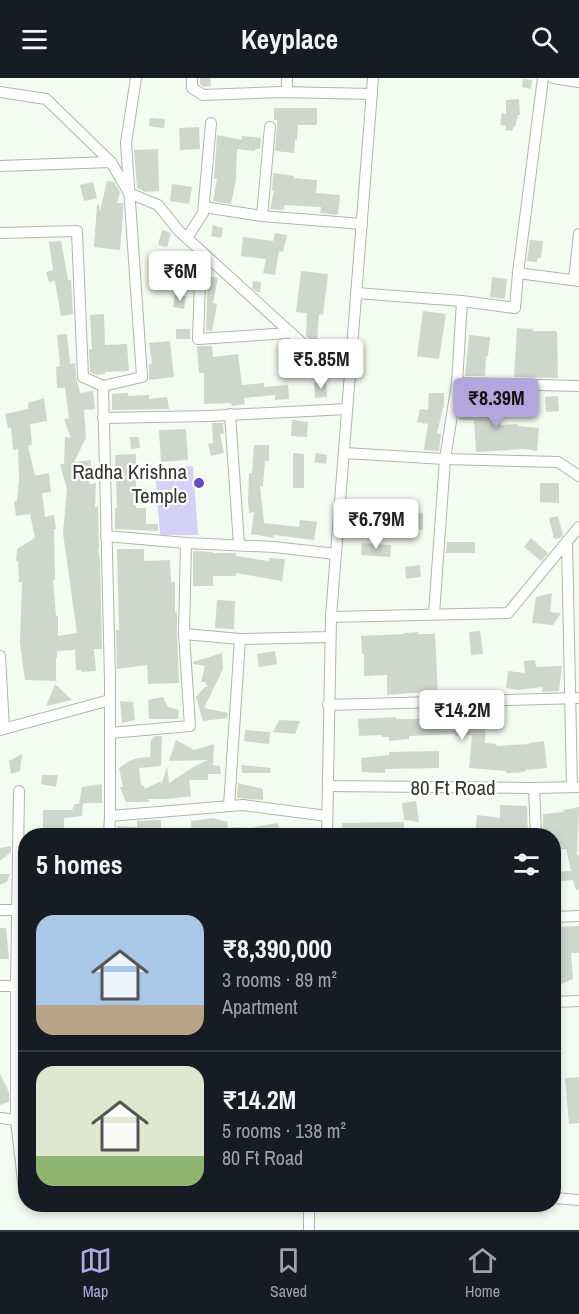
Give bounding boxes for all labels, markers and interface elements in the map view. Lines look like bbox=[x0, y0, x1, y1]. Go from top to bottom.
text: Keyplace bbox=[241, 21, 338, 57]
icon: menu bbox=[18, 23, 51, 56]
icon: search bbox=[528, 23, 561, 56]
pin: ₹6M bbox=[151, 251, 209, 302]
text: ₹6M bbox=[163, 257, 197, 284]
pin: ₹5.85M bbox=[272, 339, 370, 390]
text: ₹5.85M bbox=[292, 345, 350, 372]
pin: ₹8.39M bbox=[447, 378, 545, 429]
text: ₹8.39M bbox=[467, 384, 525, 411]
place label: Radha Krishna Temple bbox=[72, 457, 187, 510]
marker: Radha Krishna Temple bbox=[192, 476, 206, 490]
pin: ₹6.79M bbox=[327, 499, 425, 550]
text: ₹6.79M bbox=[347, 505, 405, 532]
pin: ₹14.2M bbox=[413, 690, 511, 741]
text: ₹14.2M bbox=[433, 696, 491, 723]
street label: 80 Ft Road bbox=[410, 773, 496, 802]
text: 5 homes bbox=[36, 847, 123, 882]
icon: filters bbox=[510, 848, 543, 881]
text: ₹8,390,000 bbox=[222, 931, 332, 966]
icon: home bbox=[84, 939, 156, 1011]
text: 3 rooms · 89 m² bbox=[222, 966, 337, 993]
text: Apartment bbox=[222, 993, 298, 1020]
text: ₹14.2M bbox=[222, 1082, 296, 1117]
icon: home bbox=[84, 1090, 156, 1162]
text: 5 rooms · 138 m² bbox=[222, 1117, 346, 1144]
text: 80 Ft Road bbox=[222, 1144, 303, 1171]
tab: Map bbox=[79, 1244, 112, 1302]
tab: Saved bbox=[270, 1244, 307, 1302]
tab: Home bbox=[465, 1244, 500, 1302]

